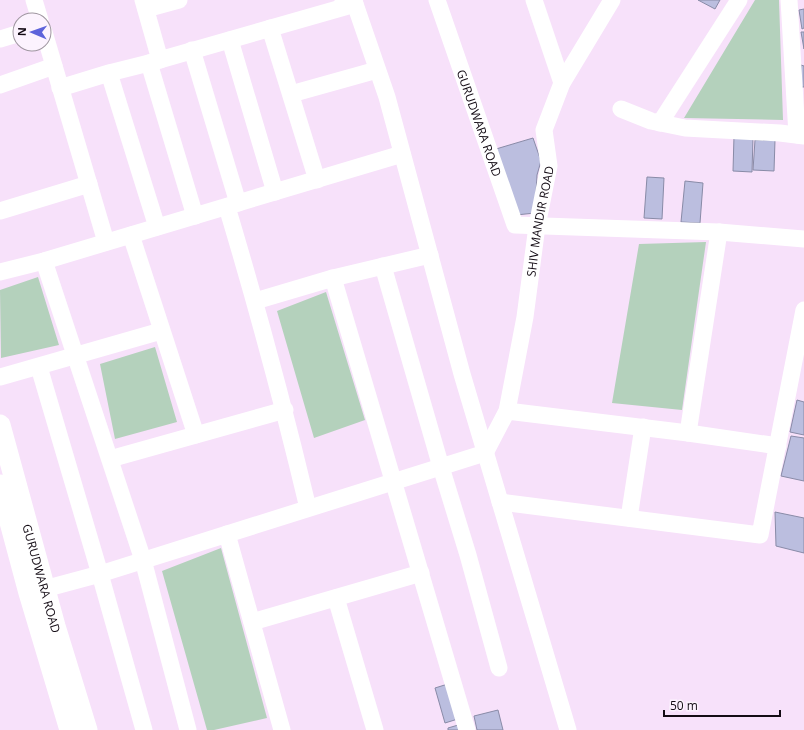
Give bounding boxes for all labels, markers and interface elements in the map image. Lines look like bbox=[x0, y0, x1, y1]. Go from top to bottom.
north arrow bbox=[12, 12, 52, 52]
text: N bbox=[14, 27, 29, 36]
street label: GURUDWARA ROAD bbox=[453, 67, 506, 179]
street label: SHIV MANDIR ROAD bbox=[522, 164, 557, 278]
street label: GURUDWARA ROAD bbox=[19, 522, 65, 635]
scale bar bbox=[664, 692, 780, 718]
text: 50 m bbox=[670, 697, 698, 714]

